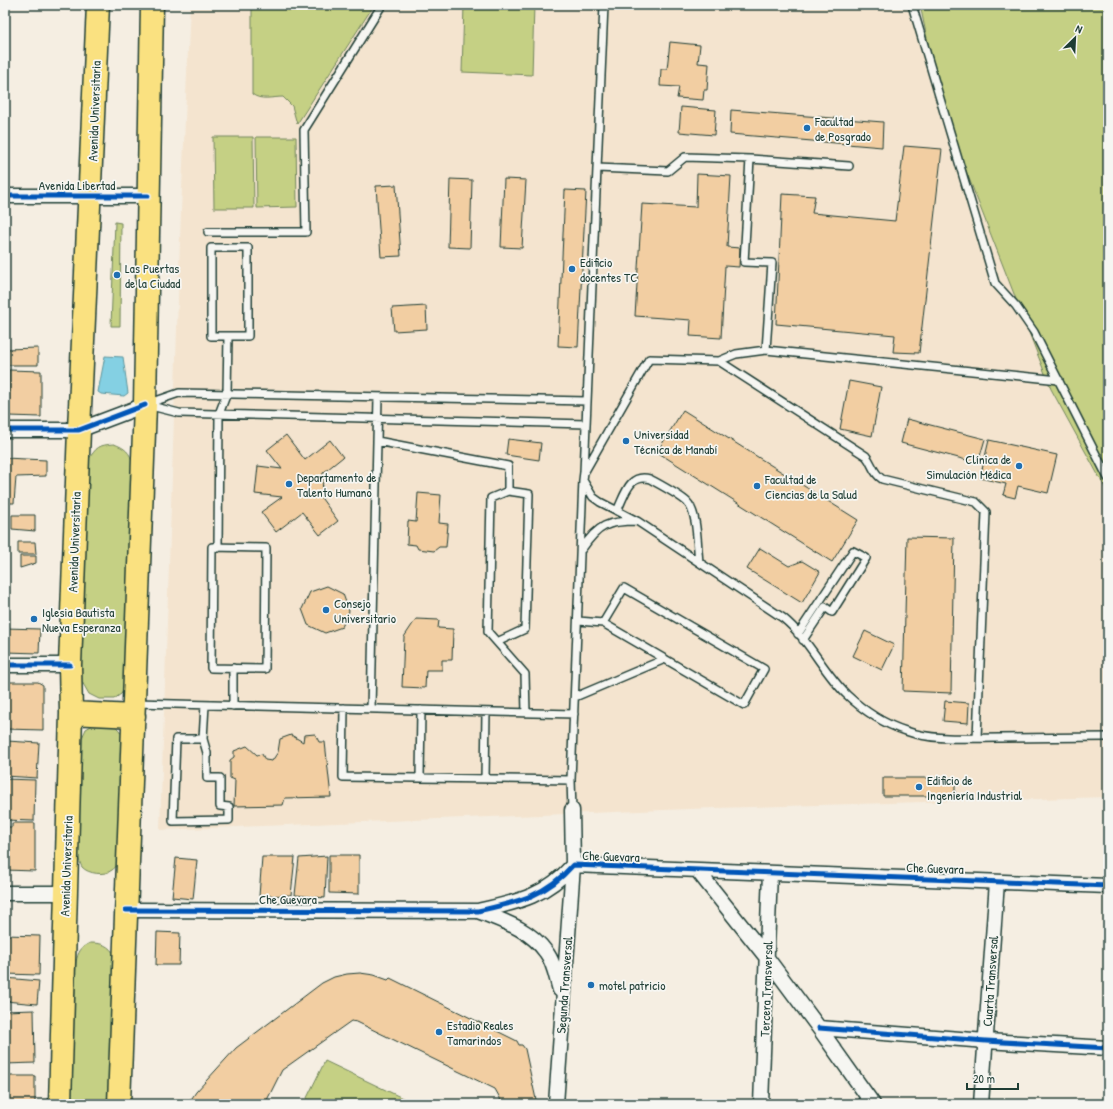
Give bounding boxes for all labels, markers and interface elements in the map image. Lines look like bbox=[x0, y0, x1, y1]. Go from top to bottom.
north arrow bbox=[1055, 18, 1095, 58]
text: N bbox=[1074, 21, 1085, 37]
street label: Avenida Universitaria bbox=[83, 60, 105, 162]
place label: Facultad de Posgrado bbox=[814, 112, 871, 145]
marker: Facultad de Posgrado bbox=[802, 123, 812, 133]
street label: Avenida Libertad bbox=[39, 176, 115, 194]
place label: Edificio docentes TC bbox=[580, 253, 637, 286]
place label: Las Puertas de la Ciudad bbox=[125, 259, 180, 292]
marker: Edificio docentes TC bbox=[567, 264, 577, 274]
marker: Las Puertas de la Ciudad bbox=[112, 270, 122, 280]
place label: Universidad Técnica de Manabí bbox=[634, 425, 718, 458]
marker: Universidad Técnica de Manabí bbox=[621, 436, 631, 446]
place label: Clínica de Simulación Médica bbox=[926, 450, 1011, 483]
marker: Clínica de Simulación Médica bbox=[1014, 461, 1024, 471]
place label: Departamento de Talento Humano bbox=[297, 468, 376, 501]
place label: Facultad de Ciencias de la Salud bbox=[764, 470, 857, 503]
marker: Departamento de Talento Humano bbox=[284, 479, 294, 489]
marker: Facultad de Ciencias de la Salud bbox=[752, 481, 762, 491]
street label: Avenida Universitaria bbox=[63, 491, 85, 593]
place label: Consejo Universitario bbox=[334, 594, 396, 627]
place label: Iglesia Bautista Nueva Esperanza bbox=[42, 603, 121, 636]
marker: Consejo Universitario bbox=[321, 605, 331, 615]
marker: Iglesia Bautista Nueva Esperanza bbox=[29, 614, 39, 624]
place label: Edificio de Ingeniería Industrial bbox=[927, 771, 1023, 804]
marker: Edificio de Ingeniería Industrial bbox=[914, 782, 924, 792]
street label: Avenida Universitaria bbox=[55, 815, 77, 917]
street label: Che Guevara bbox=[582, 846, 640, 866]
street label: Che Guevara bbox=[906, 858, 964, 878]
street label: Che Guevara bbox=[259, 890, 317, 908]
street label: Cuarta Transversal bbox=[978, 934, 1002, 1027]
street label: Segunda Transversal bbox=[552, 935, 576, 1034]
street label: Tercera Transversal bbox=[755, 940, 777, 1037]
place label: motel patricio bbox=[599, 976, 665, 994]
marker: motel patricio bbox=[586, 980, 596, 990]
place label: Estadio Reales Tamarindos bbox=[447, 1016, 513, 1049]
marker: Estadio Reales Tamarindos bbox=[434, 1027, 444, 1037]
scale bar bbox=[967, 1065, 1018, 1091]
text: 20 m bbox=[973, 1070, 995, 1087]

